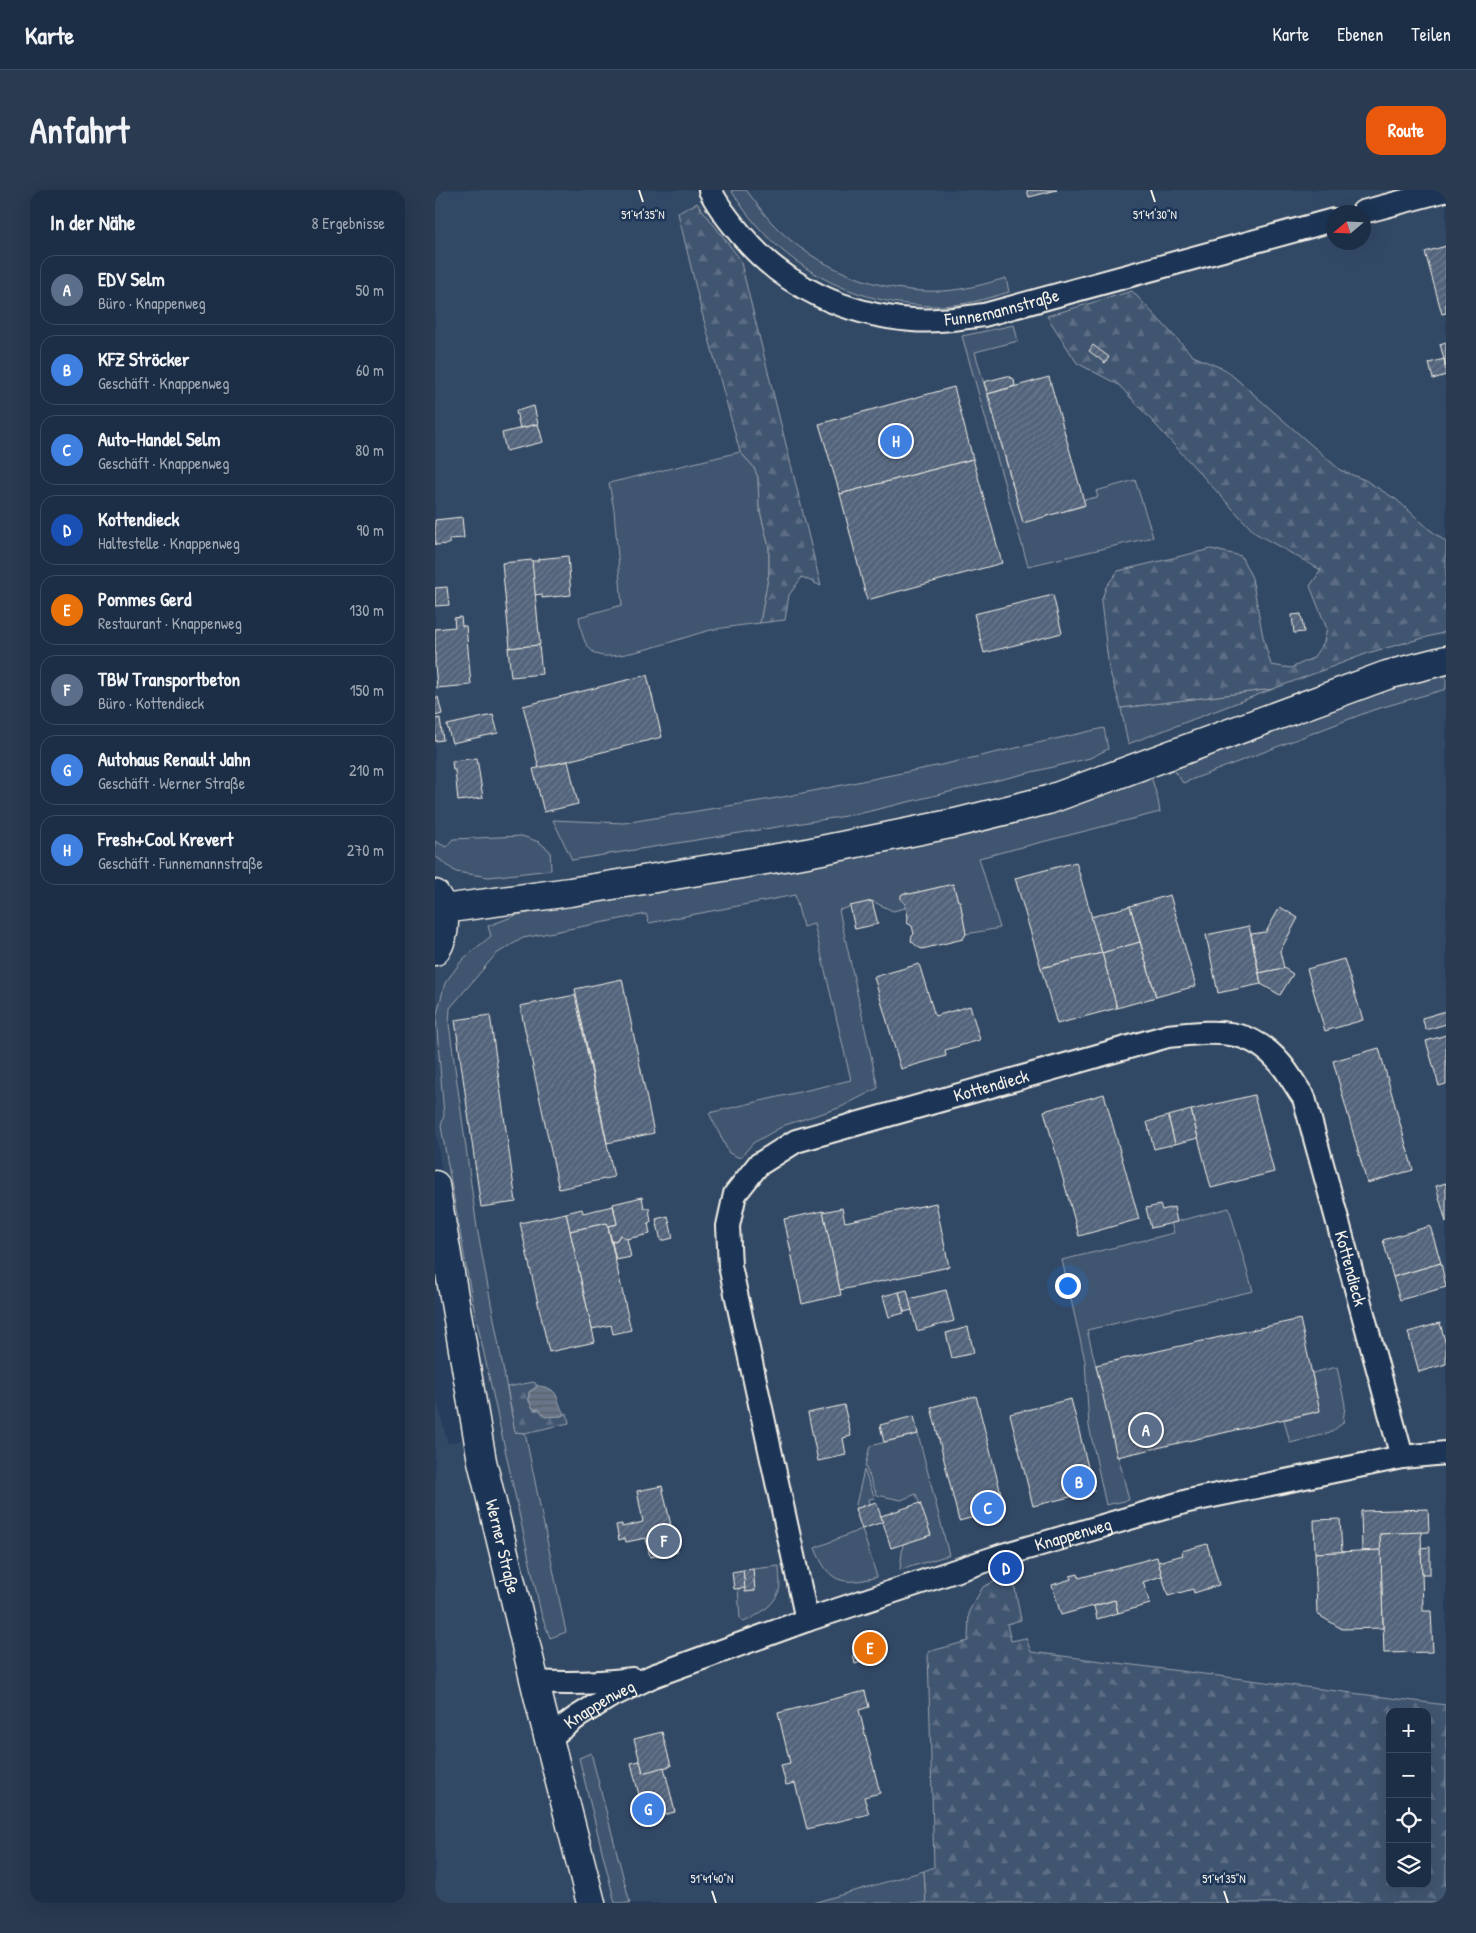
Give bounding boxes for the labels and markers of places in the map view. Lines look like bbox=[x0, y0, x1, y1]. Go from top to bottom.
pin: H bbox=[880, 422, 912, 460]
pin: A bbox=[1130, 1411, 1162, 1449]
pin: B bbox=[1063, 1463, 1095, 1501]
pin: C bbox=[972, 1489, 1004, 1527]
pin: F bbox=[648, 1522, 680, 1560]
pin: D bbox=[990, 1549, 1022, 1587]
pin: E bbox=[854, 1629, 886, 1667]
pin: G bbox=[632, 1790, 664, 1828]

